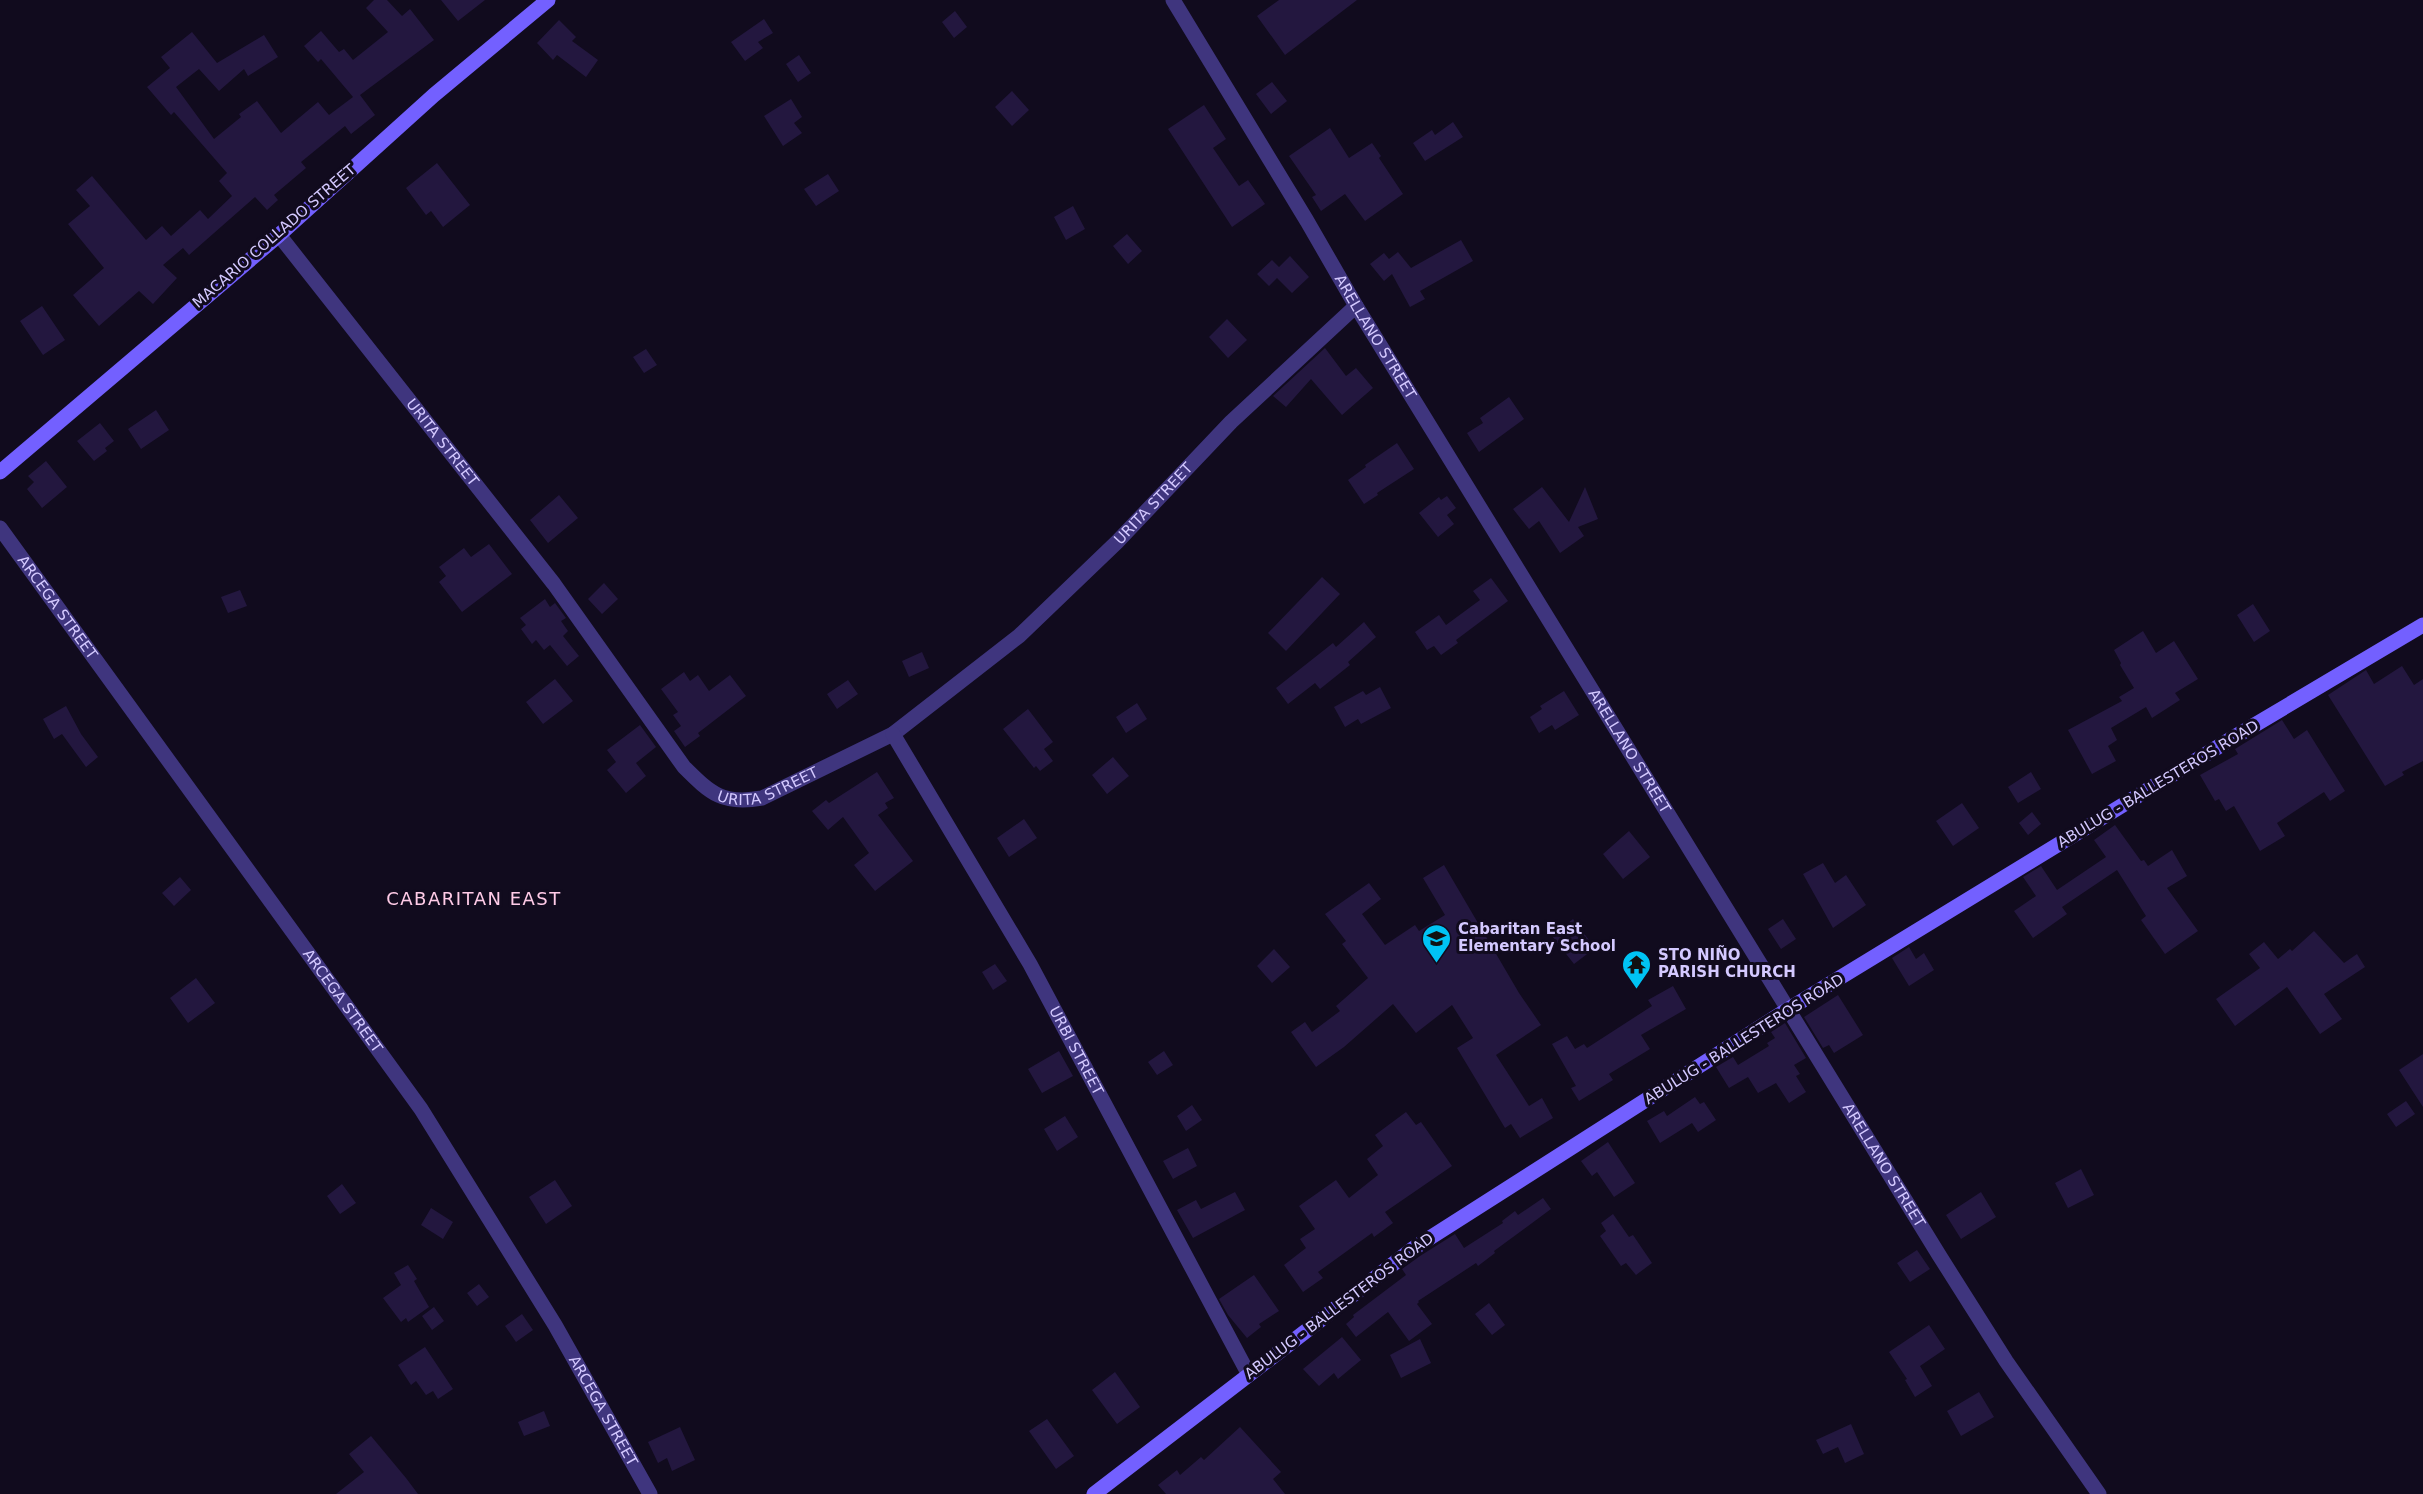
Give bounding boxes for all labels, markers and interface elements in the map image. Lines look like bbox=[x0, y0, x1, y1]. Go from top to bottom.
street label: MACARIO COLLADO STREET bbox=[189, 160, 360, 312]
street label: ARELLANO STREET bbox=[1331, 271, 1421, 403]
street label: URITA STREET bbox=[402, 395, 483, 490]
street label: URITA STREET bbox=[1110, 458, 1197, 548]
street label: ARCEGA STREET bbox=[14, 552, 102, 663]
street label: ARELLANO STREET bbox=[1584, 686, 1675, 817]
street label: ABULUG - BALLESTEROS ROAD bbox=[2054, 717, 2262, 851]
street label: URITA STREET bbox=[715, 763, 822, 809]
district label: CABARITAN EAST bbox=[386, 888, 562, 909]
place label: Cabaritan East Elementary School bbox=[1458, 920, 1616, 955]
school or university icon: Cabaritan East Elementary School bbox=[1421, 922, 1453, 964]
street label: ARCEGA STREET bbox=[299, 945, 387, 1057]
place label: STO NIÑO PARISH CHURCH bbox=[1658, 945, 1796, 981]
temple icon: STO NIÑO PARISH CHURCH bbox=[1621, 948, 1653, 990]
street label: ABULUG - BALLESTEROS ROAD bbox=[1641, 970, 1847, 1108]
street label: URBI STREET bbox=[1045, 1003, 1108, 1099]
street label: ARELLANO STREET bbox=[1839, 1100, 1929, 1231]
street label: ABULUG - BALLESTEROS ROAD bbox=[1241, 1229, 1437, 1383]
street label: ARCEGA STREET bbox=[565, 1352, 642, 1470]

